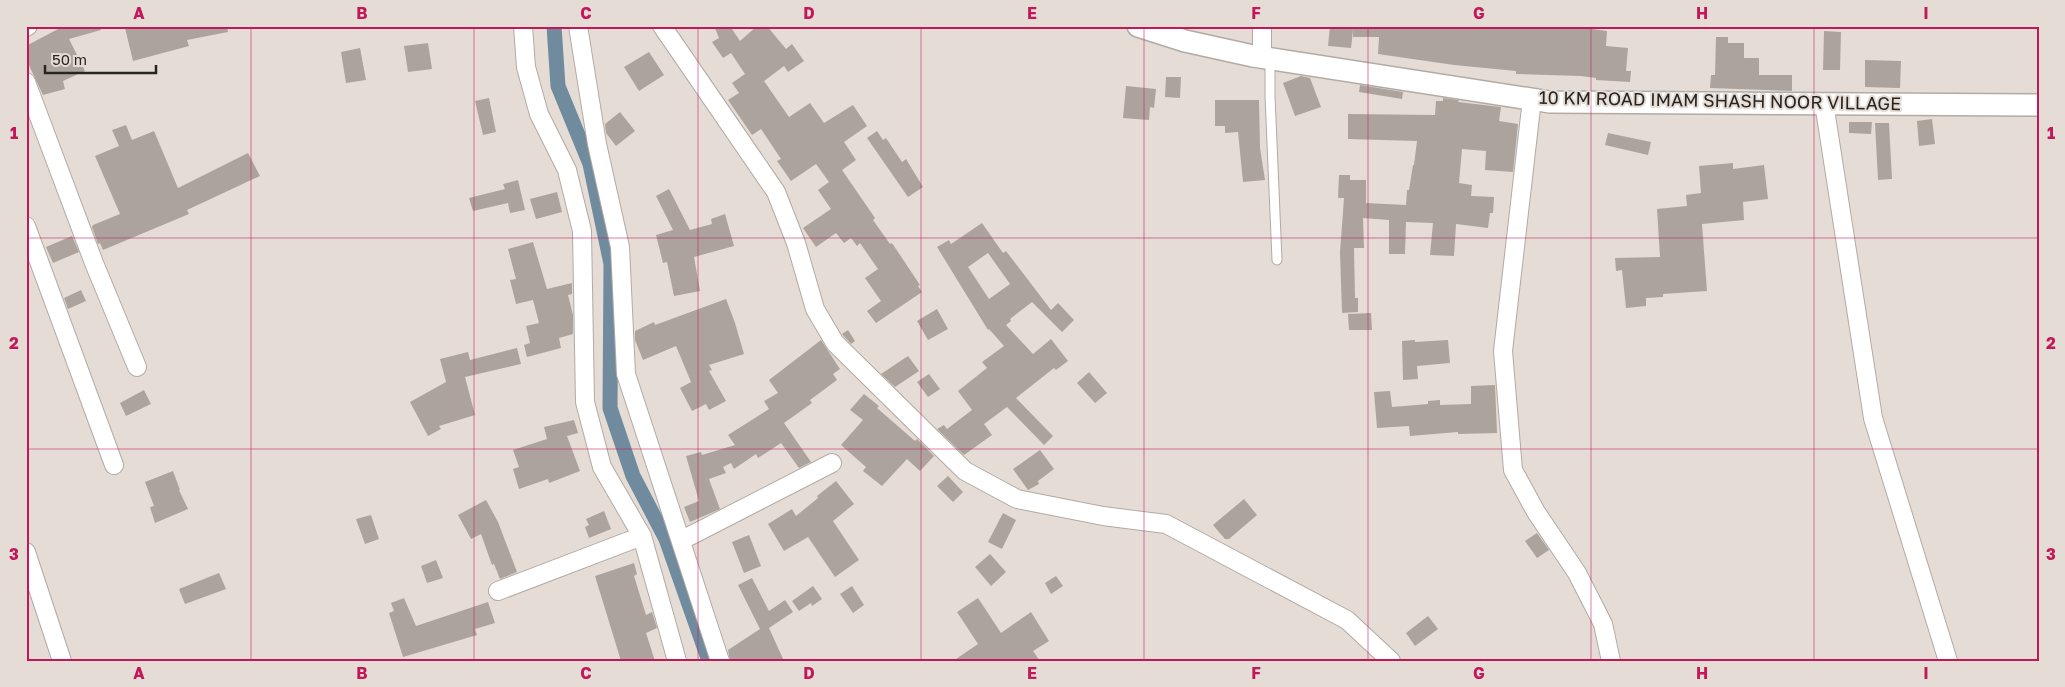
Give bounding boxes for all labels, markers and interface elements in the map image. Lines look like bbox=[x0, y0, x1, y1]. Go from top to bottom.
text: A bbox=[133, 3, 145, 23]
text: B bbox=[356, 3, 368, 23]
text: C bbox=[580, 3, 592, 23]
text: D bbox=[803, 3, 815, 23]
text: E bbox=[1027, 3, 1037, 23]
text: F bbox=[1251, 3, 1261, 23]
text: G bbox=[1473, 3, 1485, 23]
text: H bbox=[1696, 3, 1708, 23]
text: I bbox=[1923, 3, 1929, 23]
scale bar bbox=[45, 42, 156, 74]
text: 50 m bbox=[52, 50, 87, 68]
street label: 10 KM ROAD IMAM SHASH NOOR VILLAGE bbox=[1539, 86, 1901, 114]
text: 1 bbox=[10, 123, 18, 143]
text: 1 bbox=[2047, 123, 2055, 143]
text: 2 bbox=[9, 333, 19, 353]
text: 2 bbox=[2046, 333, 2056, 353]
text: 3 bbox=[9, 544, 19, 564]
text: 3 bbox=[2046, 544, 2056, 564]
text: A bbox=[133, 663, 145, 683]
text: B bbox=[356, 663, 368, 683]
text: C bbox=[580, 663, 592, 683]
text: D bbox=[803, 663, 815, 683]
text: E bbox=[1027, 663, 1037, 683]
text: F bbox=[1251, 663, 1261, 683]
text: G bbox=[1473, 663, 1485, 683]
text: H bbox=[1696, 663, 1708, 683]
text: I bbox=[1923, 663, 1929, 683]

